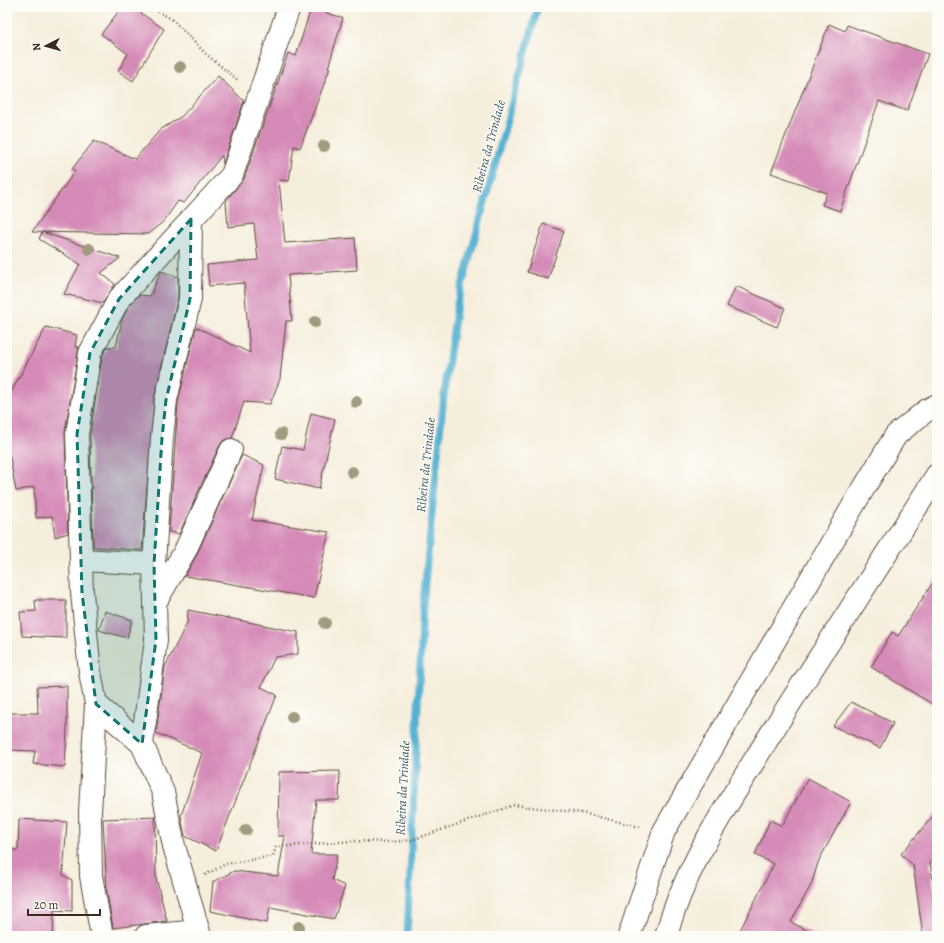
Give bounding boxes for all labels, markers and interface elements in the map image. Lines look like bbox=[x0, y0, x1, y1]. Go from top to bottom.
north arrow bbox=[26, 26, 66, 66]
text: N bbox=[29, 42, 44, 52]
water label: Ribeira da Trindade bbox=[468, 98, 509, 194]
water label: Ribeira da Trindade bbox=[412, 417, 439, 513]
water label: Ribeira da Trindade bbox=[392, 740, 413, 836]
scale bar bbox=[28, 891, 100, 917]
text: 20 m bbox=[34, 897, 58, 913]

